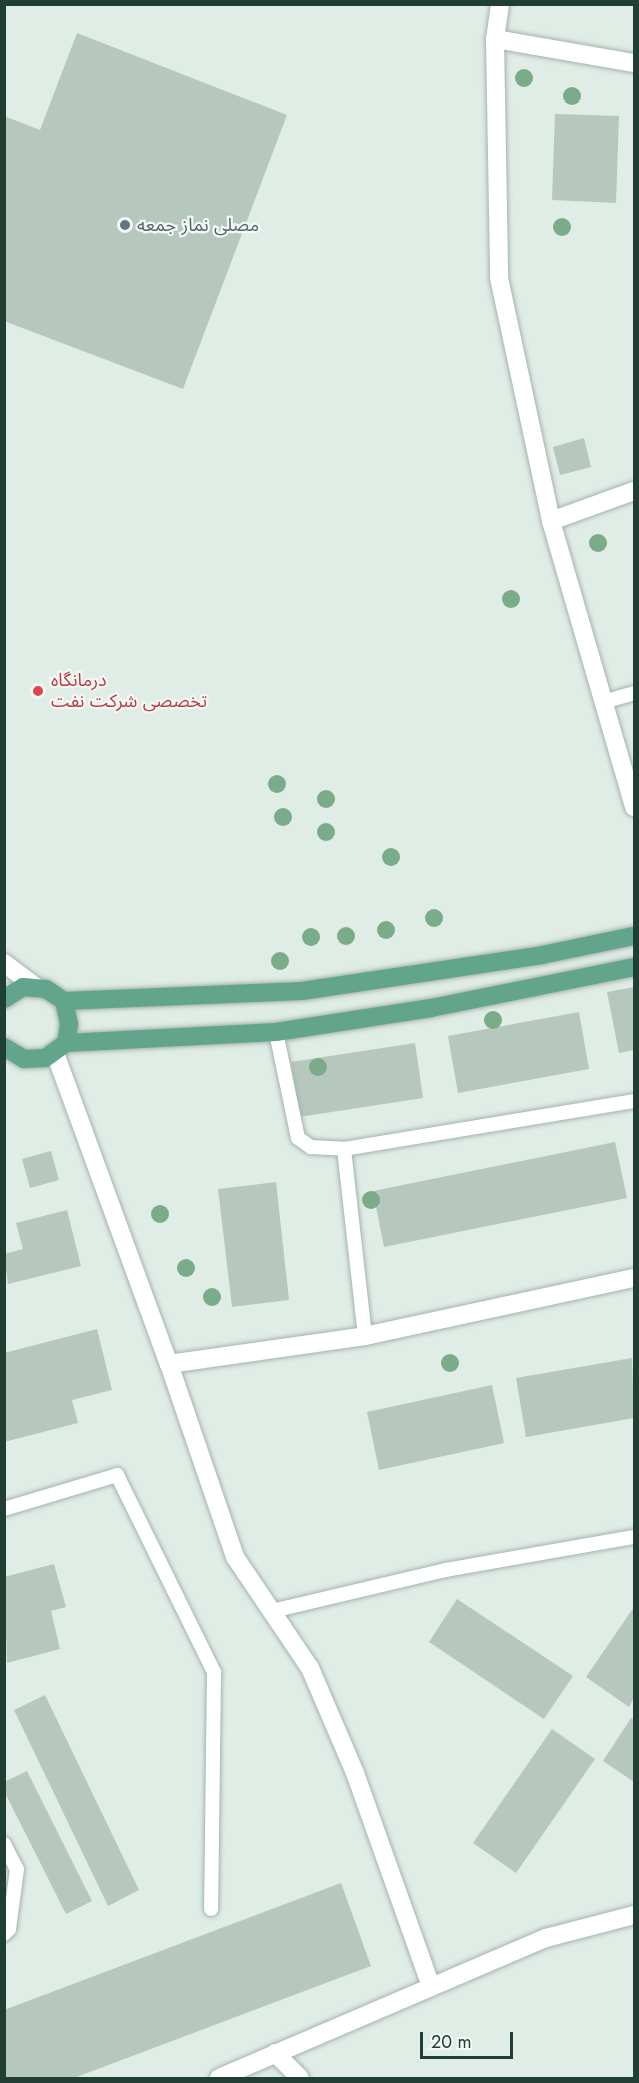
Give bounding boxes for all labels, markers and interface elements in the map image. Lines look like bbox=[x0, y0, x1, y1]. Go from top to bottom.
place label: مصلی نماز جمعه bbox=[137, 214, 259, 236]
marker: مصلی نماز جمعه bbox=[118, 218, 132, 232]
place label: درمانگاه تخصصی شرکت نفت bbox=[51, 670, 207, 712]
marker: درمانگاه تخصصی شرکت نفت bbox=[29, 682, 47, 700]
scale bar bbox=[423, 2020, 516, 2058]
text: 20 m bbox=[431, 2029, 471, 2055]

